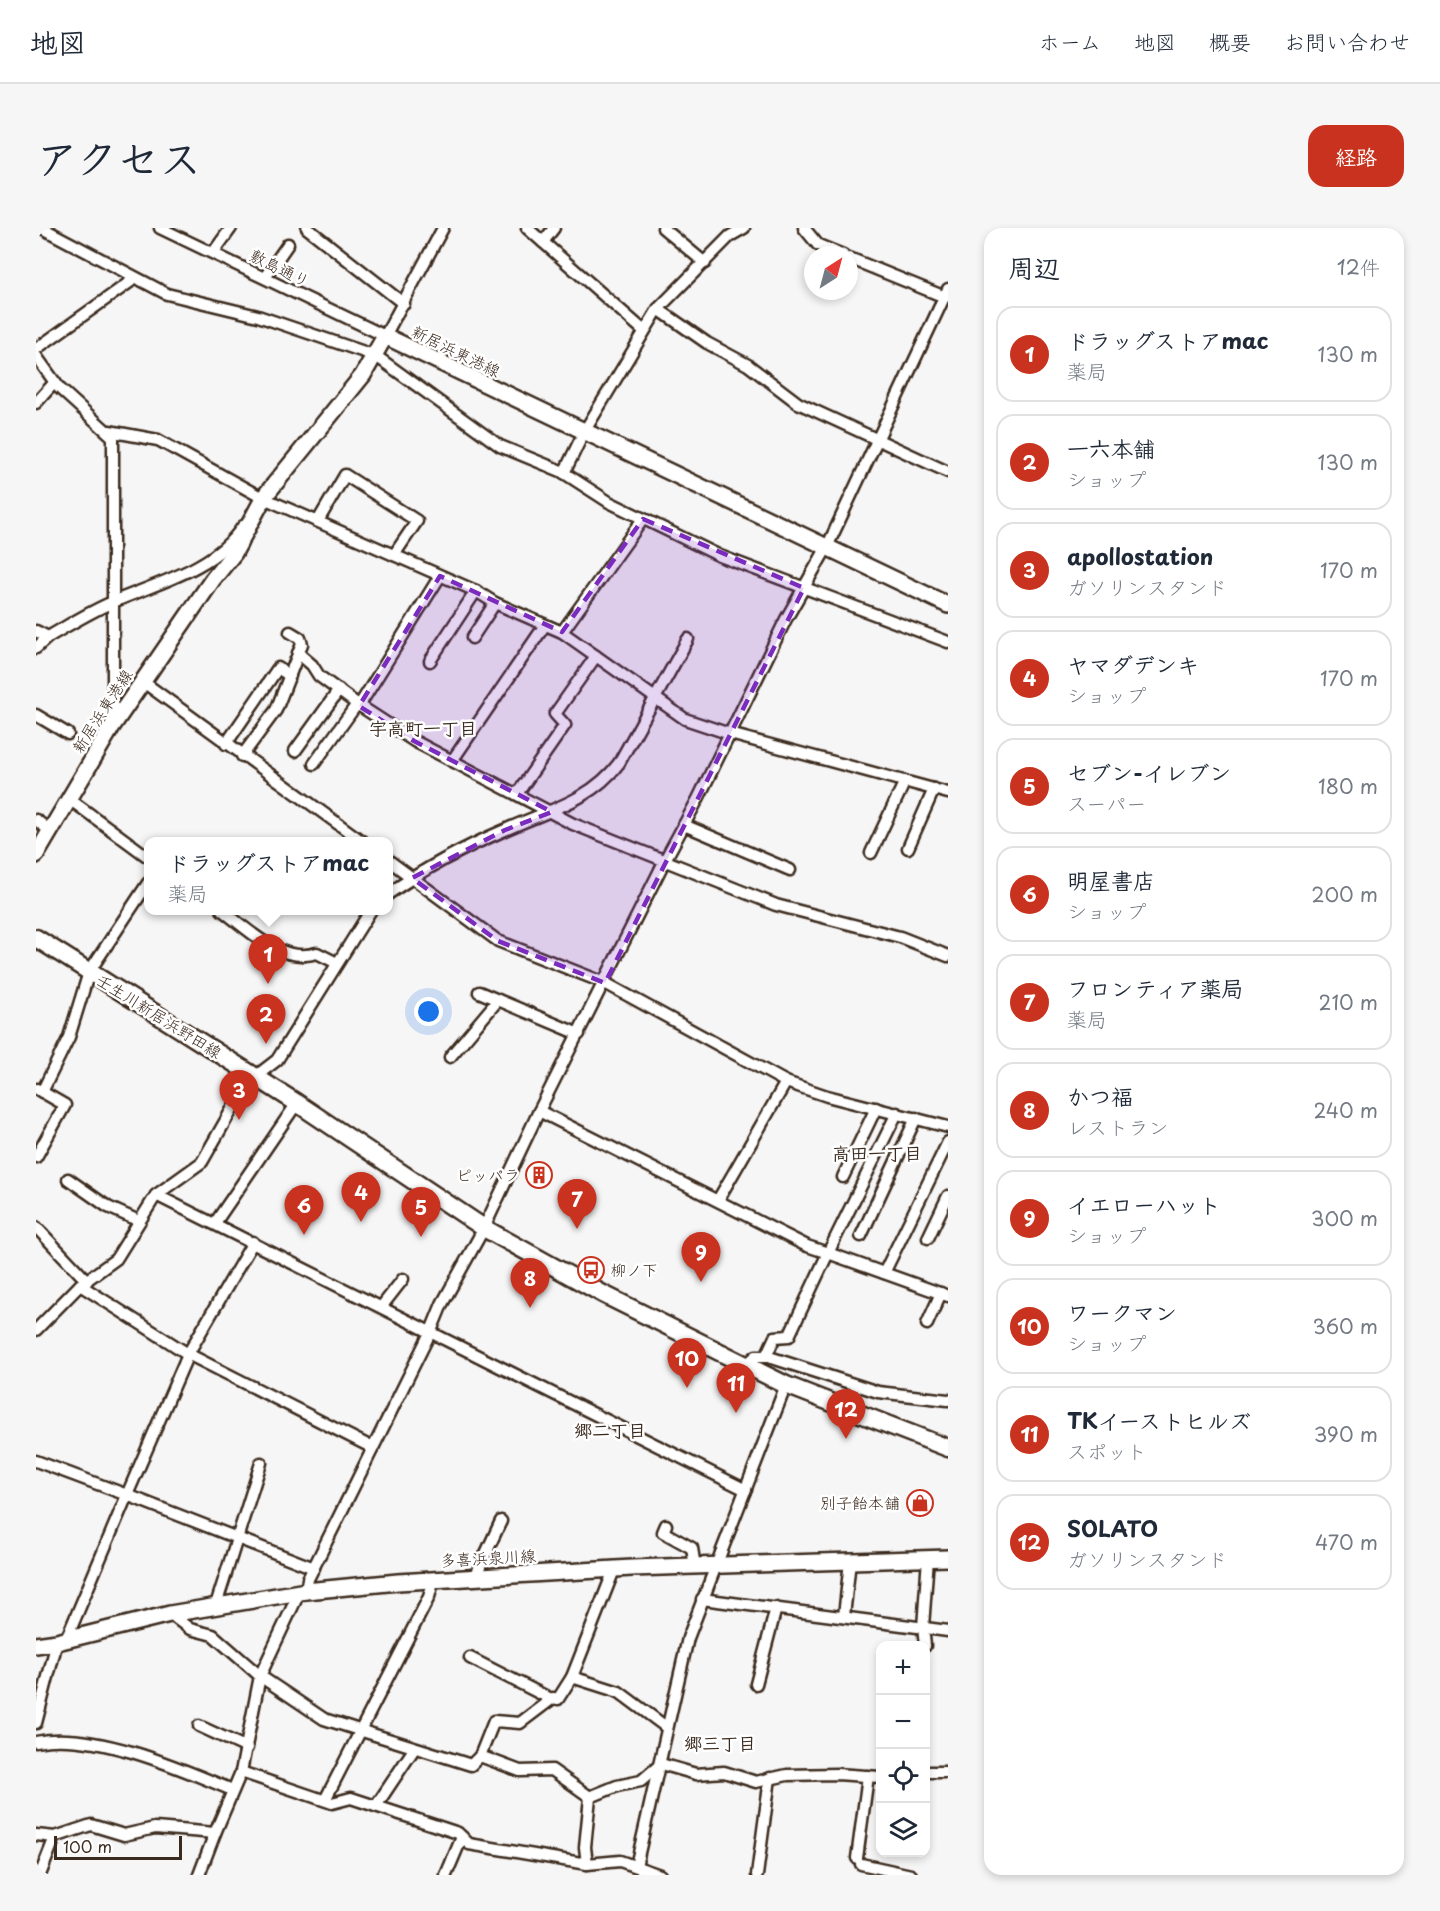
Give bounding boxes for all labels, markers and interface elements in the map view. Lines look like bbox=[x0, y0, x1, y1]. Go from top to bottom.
text: 地図 bbox=[30, 20, 86, 63]
text: ホーム bbox=[1039, 25, 1101, 57]
text: 地図 bbox=[1134, 25, 1176, 57]
text: 概要 bbox=[1209, 25, 1251, 57]
text: お問い合わせ bbox=[1284, 25, 1410, 57]
text: アクセス bbox=[36, 125, 201, 188]
button: 経路 bbox=[1308, 125, 1404, 187]
street label: 敷島通り bbox=[246, 242, 314, 292]
north arrow bbox=[804, 246, 858, 300]
text: 周辺 bbox=[1008, 248, 1060, 287]
text: 12件 bbox=[1337, 252, 1380, 282]
street label: 新居浜東港線 bbox=[408, 318, 505, 382]
text: ドラッグストアmac bbox=[1067, 323, 1268, 356]
text: 1 bbox=[1025, 339, 1034, 369]
text: 130 m bbox=[1318, 339, 1378, 369]
text: 薬局 bbox=[1067, 356, 1107, 386]
text: 一六本舗 bbox=[1067, 431, 1155, 464]
text: 2 bbox=[1022, 447, 1037, 477]
text: 130 m bbox=[1318, 447, 1378, 477]
text: ショップ bbox=[1067, 464, 1146, 494]
text: apollostation bbox=[1067, 539, 1213, 572]
text: 3 bbox=[1023, 555, 1036, 585]
text: 170 m bbox=[1320, 555, 1378, 585]
text: ガソリンスタンド bbox=[1067, 572, 1227, 602]
text: ヤマダデンキ bbox=[1067, 647, 1199, 680]
text: 4 bbox=[1023, 663, 1036, 693]
text: 170 m bbox=[1320, 663, 1378, 693]
street label: 新居浜東港線 bbox=[65, 664, 137, 757]
text: ショップ bbox=[1067, 680, 1146, 710]
district label: 宇高町一丁目 bbox=[369, 714, 477, 741]
text: セブン-イレブン bbox=[1067, 755, 1231, 788]
text: 5 bbox=[1023, 771, 1036, 801]
text: 180 m bbox=[1318, 771, 1378, 801]
text: スーパー bbox=[1067, 788, 1146, 818]
popup bbox=[144, 837, 393, 915]
text: ドラッグストアmac bbox=[168, 845, 369, 878]
text: 明屋書店 bbox=[1067, 863, 1155, 896]
text: 薬局 bbox=[168, 878, 208, 908]
text: 6 bbox=[1022, 879, 1037, 909]
text: 200 m bbox=[1311, 879, 1378, 909]
text: ショップ bbox=[1067, 896, 1146, 926]
pin: 1 bbox=[248, 934, 288, 984]
street label: 壬生川新居浜野田線 bbox=[92, 967, 227, 1063]
text: フロンティア薬局 bbox=[1067, 971, 1243, 1004]
text: 7 bbox=[1024, 987, 1035, 1017]
text: 210 m bbox=[1319, 987, 1378, 1017]
pin: 2 bbox=[246, 994, 286, 1044]
your location bbox=[414, 997, 443, 1026]
text: 薬局 bbox=[1067, 1004, 1107, 1034]
pin: 3 bbox=[220, 1070, 258, 1120]
text: かつ福 bbox=[1067, 1079, 1133, 1112]
text: 8 bbox=[1023, 1095, 1036, 1125]
text: 240 m bbox=[1313, 1095, 1378, 1125]
text: レストラン bbox=[1067, 1112, 1169, 1142]
district label: 高田一丁目 bbox=[832, 1139, 922, 1166]
building icon: ピッパラ bbox=[524, 1160, 554, 1190]
place label: ピッパラ bbox=[456, 1162, 520, 1186]
pin: 4 bbox=[342, 1172, 380, 1222]
pin: 7 bbox=[558, 1180, 596, 1229]
pin: 6 bbox=[284, 1186, 324, 1235]
text: イエローハット bbox=[1067, 1187, 1221, 1220]
pin: 5 bbox=[402, 1188, 440, 1237]
text: 9 bbox=[1024, 1203, 1035, 1233]
text: 300 m bbox=[1311, 1203, 1378, 1233]
text: ショップ bbox=[1067, 1220, 1146, 1250]
pin: 9 bbox=[682, 1232, 720, 1282]
bus stop icon: 柳ノ下 bbox=[576, 1255, 606, 1285]
place label: 柳ノ下 bbox=[610, 1257, 658, 1281]
pin: 8 bbox=[510, 1258, 550, 1308]
text: ワークマン bbox=[1067, 1295, 1177, 1328]
text: 10 bbox=[1017, 1311, 1042, 1341]
text: 360 m bbox=[1312, 1311, 1378, 1341]
text: ショップ bbox=[1067, 1328, 1146, 1358]
pin: 10 bbox=[668, 1338, 706, 1388]
pin: 11 bbox=[716, 1364, 756, 1413]
pin: 12 bbox=[826, 1390, 866, 1439]
text: TKイーストヒルズ bbox=[1067, 1403, 1251, 1436]
district label: 郷二丁目 bbox=[574, 1416, 646, 1443]
text: 11 bbox=[1020, 1419, 1039, 1449]
text: 390 m bbox=[1314, 1419, 1378, 1449]
text: スポット bbox=[1067, 1436, 1147, 1466]
shop icon: 別子飴本舗 bbox=[905, 1488, 935, 1518]
place label: 別子飴本舗 bbox=[820, 1490, 900, 1514]
text: SOLATO bbox=[1067, 1511, 1158, 1544]
text: 12 bbox=[1018, 1527, 1041, 1557]
text: 470 m bbox=[1315, 1527, 1378, 1557]
street label: 多喜浜泉川線 bbox=[439, 1543, 537, 1571]
text: ガソリンスタンド bbox=[1067, 1544, 1227, 1574]
map controls bbox=[876, 1641, 930, 1857]
button: + bbox=[876, 1641, 930, 1695]
button: − bbox=[876, 1695, 930, 1749]
district label: 郷三丁目 bbox=[684, 1729, 756, 1756]
button: locate bbox=[876, 1749, 930, 1803]
button: layers bbox=[876, 1803, 930, 1857]
scale bar bbox=[54, 1833, 182, 1860]
text: 100 m bbox=[63, 1834, 112, 1858]

